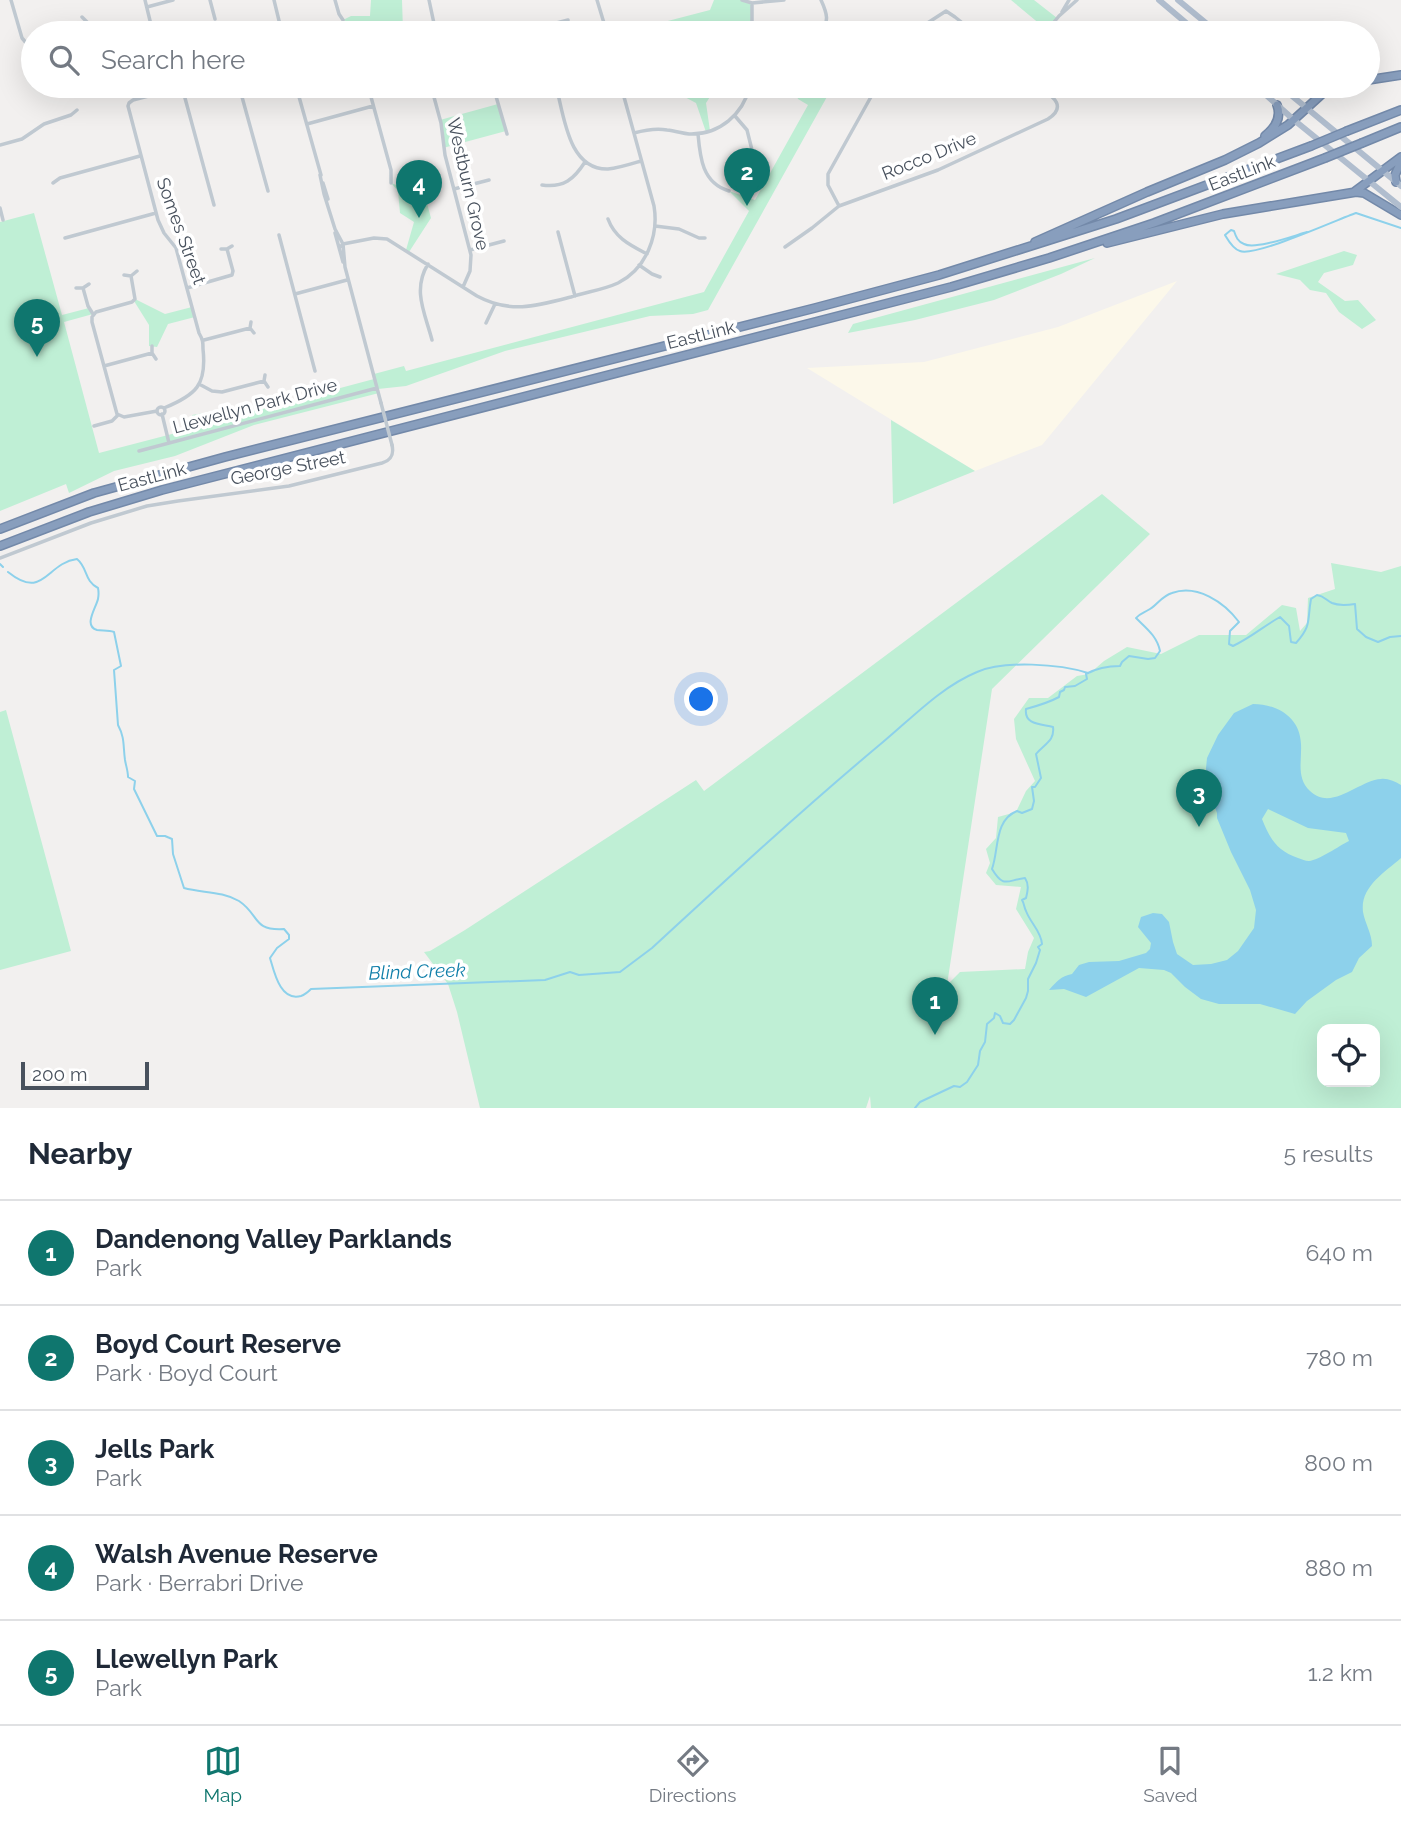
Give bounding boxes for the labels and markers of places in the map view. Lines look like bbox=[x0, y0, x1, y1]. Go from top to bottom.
pin: 2 bbox=[724, 148, 770, 206]
pin: 4 bbox=[396, 160, 442, 218]
pin: 5 bbox=[14, 299, 60, 357]
pin: 3 bbox=[1176, 769, 1222, 827]
pin: 1 bbox=[912, 977, 958, 1035]

